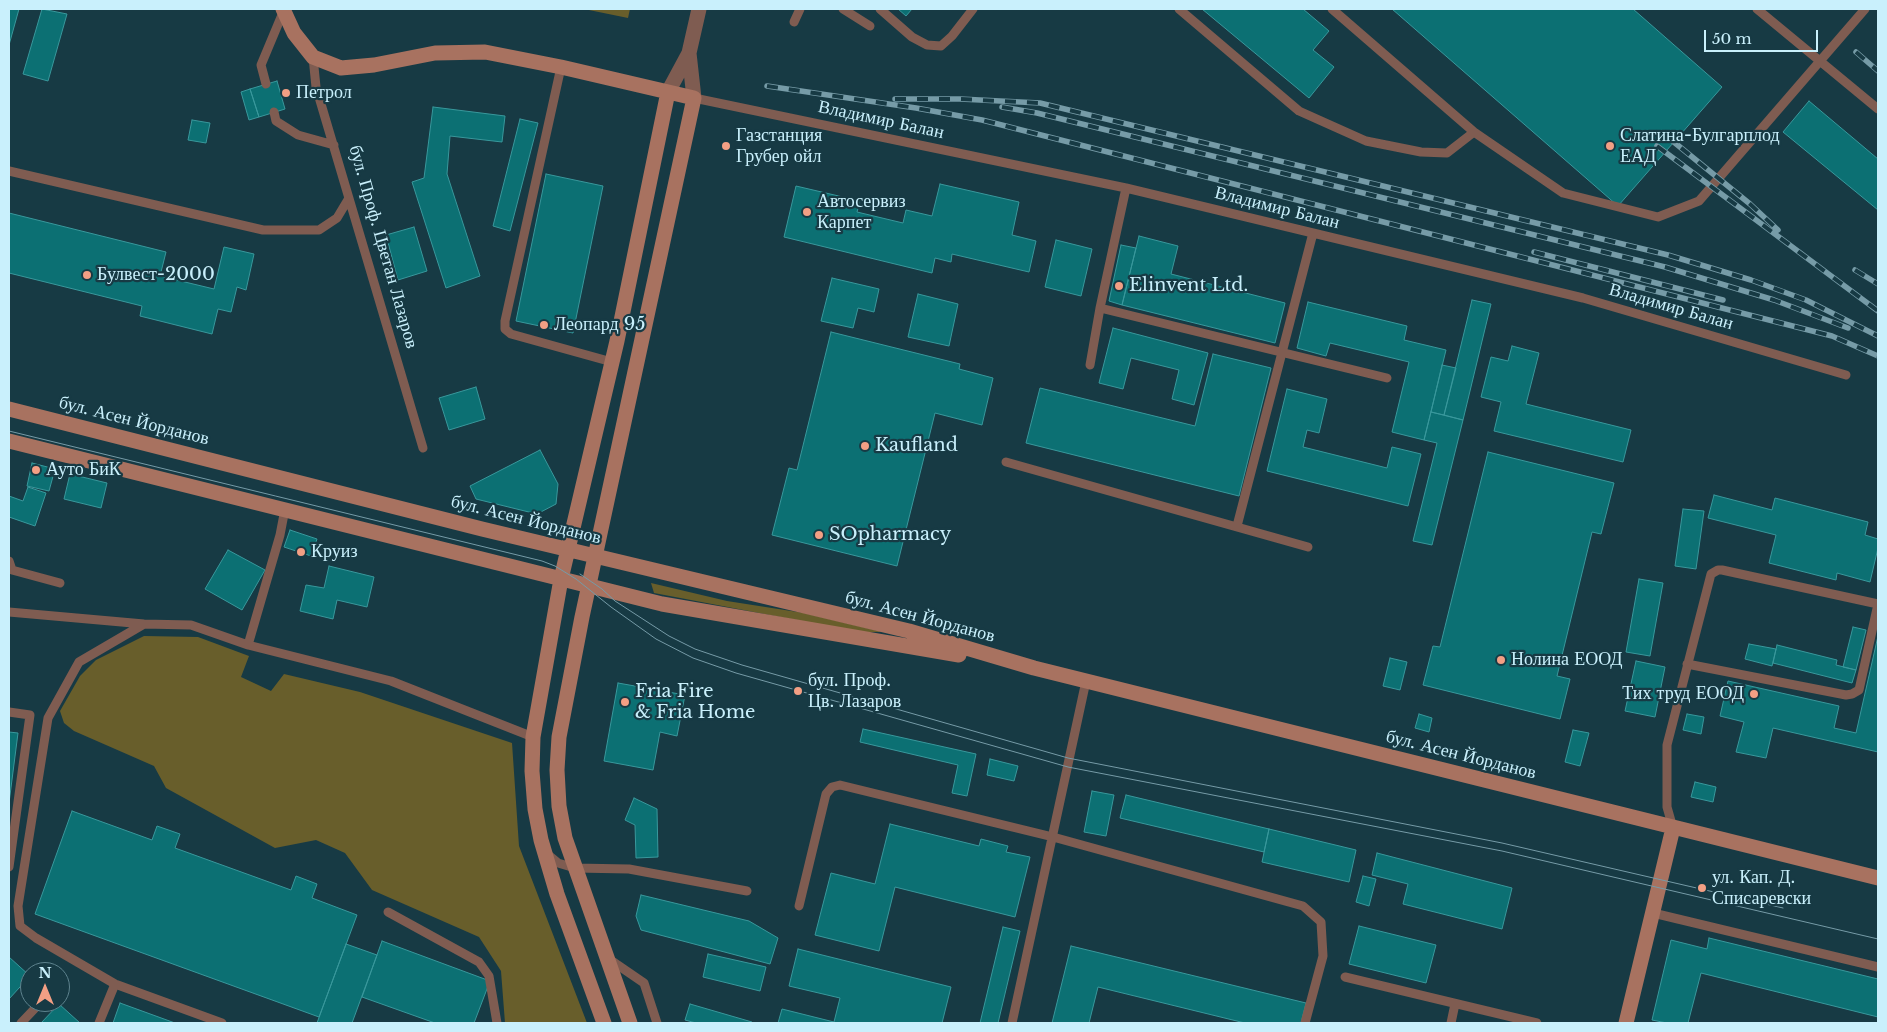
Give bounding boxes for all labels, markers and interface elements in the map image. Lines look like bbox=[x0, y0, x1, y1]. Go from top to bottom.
scale bar bbox=[1707, 20, 1821, 52]
text: 50 m bbox=[1712, 29, 1752, 48]
place label: Петрол bbox=[296, 82, 352, 104]
marker: Петрол bbox=[280, 87, 292, 99]
street label: Владимир Балан bbox=[816, 96, 946, 144]
place label: Газстанция Грубер ойл bbox=[736, 125, 822, 168]
place label: Слатина-Булгарплод ЕАД bbox=[1620, 125, 1780, 168]
marker: Газстанция Грубер ойл bbox=[720, 140, 732, 152]
marker: Слатина-Булгарплод ЕАД bbox=[1604, 140, 1616, 152]
street label: бул. Проф. Цветан Лазаров bbox=[344, 143, 422, 351]
street label: Владимир Балан bbox=[1212, 182, 1342, 234]
place label: Автосервиз Карпет bbox=[817, 191, 906, 233]
marker: Автосервиз Карпет bbox=[801, 206, 813, 218]
place label: Булвест-2000 bbox=[97, 264, 215, 286]
marker: Булвест-2000 bbox=[81, 269, 93, 281]
place label: Elinvent Ltd. bbox=[1129, 275, 1248, 297]
street label: Владимир Балан bbox=[1606, 279, 1736, 335]
marker: Elinvent Ltd. bbox=[1113, 280, 1125, 292]
place label: Леопард 95 bbox=[554, 314, 646, 336]
marker: Леопард 95 bbox=[538, 319, 550, 331]
street label: бул. Асен Йорданов bbox=[57, 392, 211, 450]
place label: Kaufland bbox=[875, 435, 958, 457]
marker: Kaufland bbox=[859, 440, 871, 452]
place label: Ауто БиК bbox=[46, 459, 121, 481]
marker: Ауто БиК bbox=[30, 464, 42, 476]
street label: бул. Асен Йорданов bbox=[449, 491, 603, 549]
place label: SOpharmacy bbox=[829, 524, 951, 546]
marker: SOpharmacy bbox=[813, 529, 825, 541]
place label: Круиз bbox=[311, 541, 358, 563]
marker: Круиз bbox=[295, 546, 307, 558]
street label: бул. Асен Йорданов bbox=[843, 587, 997, 647]
place label: Нолина ЕООД bbox=[1511, 649, 1623, 671]
marker: Нолина ЕООД bbox=[1495, 654, 1507, 666]
place label: бул. Проф. Цв. Лазаров bbox=[808, 670, 901, 712]
place label: Fria Fire & Fria Home bbox=[635, 681, 755, 724]
place label: Тих труд ЕООД bbox=[1622, 683, 1744, 705]
marker: бул. Проф. Цв. Лазаров bbox=[792, 685, 804, 697]
marker: Тих труд ЕООД bbox=[1748, 688, 1760, 700]
marker: Fria Fire & Fria Home bbox=[619, 696, 631, 708]
street label: бул. Асен Йорданов bbox=[1384, 726, 1538, 784]
place label: ул. Кап. Д. Списаревски bbox=[1712, 867, 1811, 910]
marker: ул. Кап. Д. Списаревски bbox=[1696, 882, 1708, 894]
north arrow bbox=[20, 962, 70, 1012]
text: N bbox=[38, 964, 52, 982]

